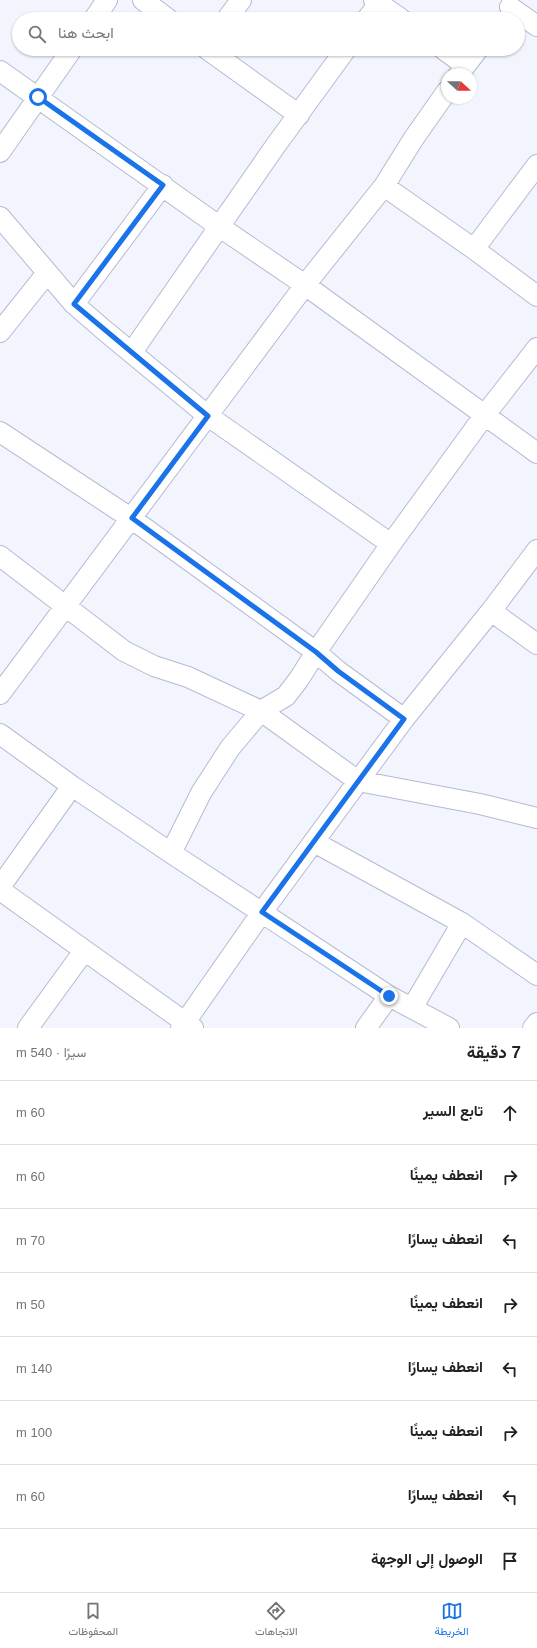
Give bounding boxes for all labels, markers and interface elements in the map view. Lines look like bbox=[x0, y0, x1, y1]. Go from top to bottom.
search box bbox=[12, 12, 525, 56]
icon: search bbox=[26, 23, 48, 45]
text: ابحث هنا bbox=[58, 24, 114, 41]
north arrow bbox=[441, 68, 477, 104]
route start bbox=[29, 88, 47, 106]
route end bbox=[380, 987, 398, 1005]
text: 7 دقيقة bbox=[467, 1043, 521, 1062]
text: سيرًا · 540 m bbox=[16, 1045, 86, 1060]
text: تابع السير bbox=[423, 1102, 483, 1119]
icon: ahead bbox=[499, 1102, 521, 1124]
text: 60 m bbox=[16, 1105, 45, 1120]
text: انعطف يمينًا bbox=[410, 1166, 483, 1183]
icon: right bbox=[499, 1166, 521, 1188]
text: 60 m bbox=[16, 1169, 45, 1184]
text: انعطف يسارًا bbox=[408, 1230, 483, 1247]
icon: left bbox=[499, 1230, 521, 1252]
text: 70 m bbox=[16, 1233, 45, 1248]
text: انعطف يمينًا bbox=[410, 1294, 483, 1311]
icon: right bbox=[499, 1294, 521, 1316]
text: 50 m bbox=[16, 1297, 45, 1312]
text: انعطف يسارًا bbox=[408, 1358, 483, 1375]
icon: left bbox=[499, 1358, 521, 1380]
text: 140 m bbox=[16, 1361, 52, 1376]
text: انعطف يمينًا bbox=[410, 1422, 483, 1439]
icon: right bbox=[499, 1422, 521, 1444]
text: 100 m bbox=[16, 1425, 52, 1440]
text: انعطف يسارًا bbox=[408, 1486, 483, 1503]
icon: left bbox=[499, 1486, 521, 1508]
text: 60 m bbox=[16, 1489, 45, 1504]
text: الوصول إلى الوجهة bbox=[371, 1550, 483, 1567]
icon: arrive bbox=[499, 1550, 521, 1572]
tab: المحفوظات bbox=[68, 1600, 118, 1641]
tab: الاتجاهات bbox=[255, 1600, 298, 1641]
tab: الخريطة bbox=[435, 1600, 469, 1641]

